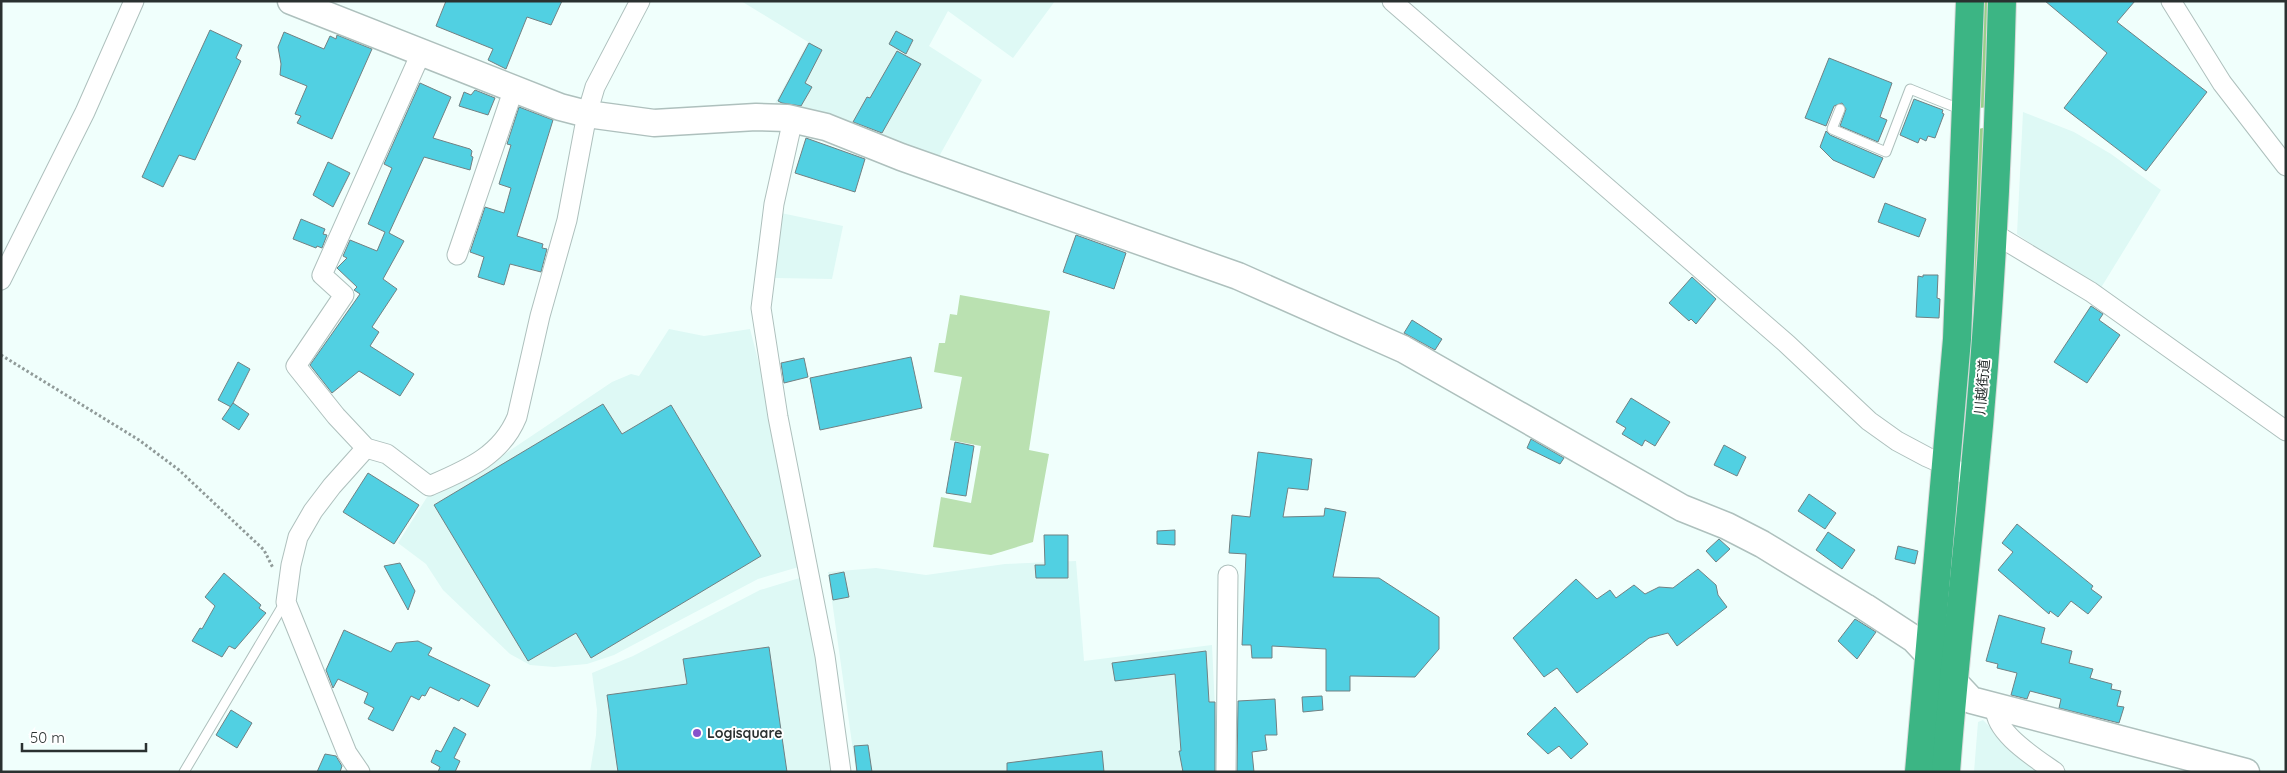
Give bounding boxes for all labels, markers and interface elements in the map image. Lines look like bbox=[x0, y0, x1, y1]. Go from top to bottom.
street label: 川越街道 bbox=[1971, 358, 1993, 416]
scale bar bbox=[22, 720, 146, 752]
place label: Logisquare bbox=[707, 724, 782, 742]
marker: Logisquare bbox=[691, 727, 703, 739]
text: 50 m bbox=[30, 728, 65, 747]

